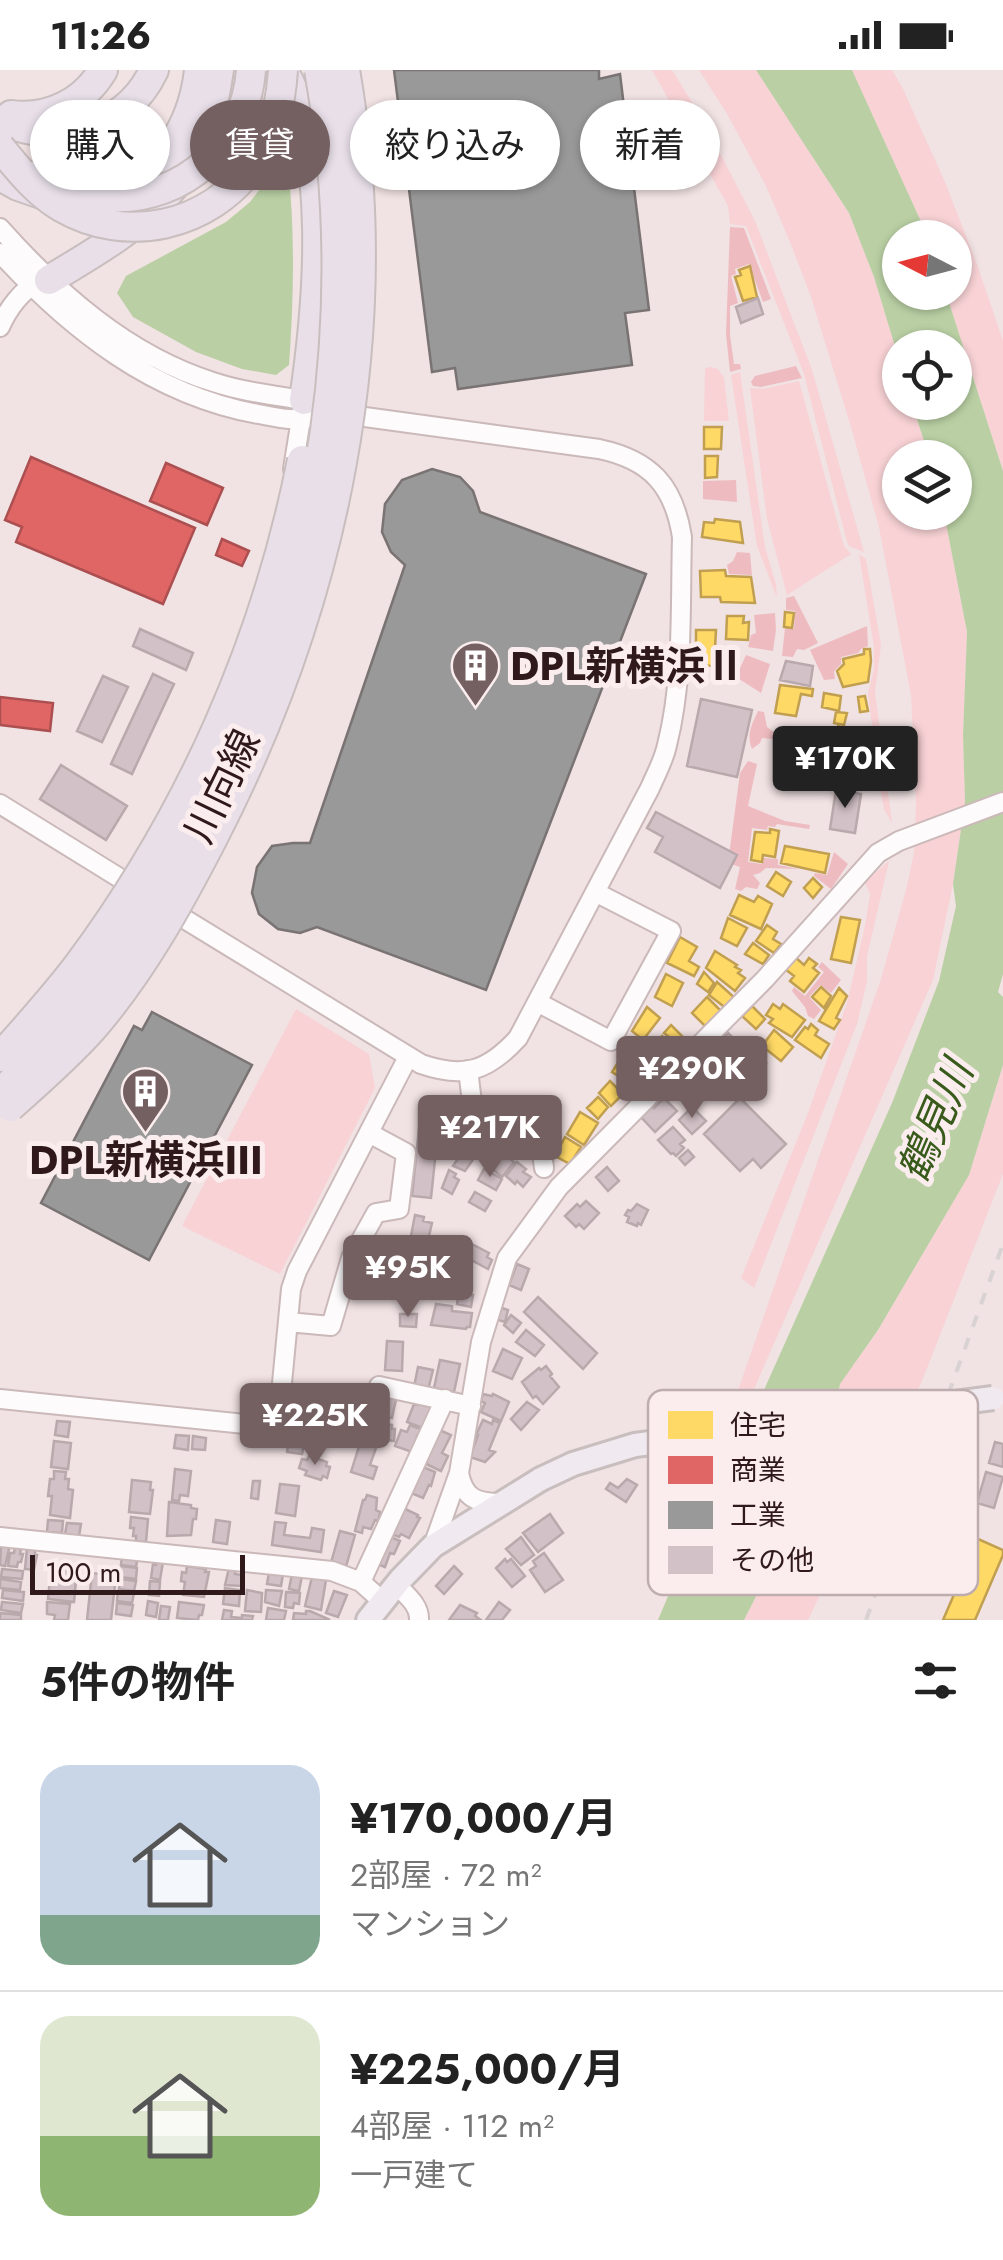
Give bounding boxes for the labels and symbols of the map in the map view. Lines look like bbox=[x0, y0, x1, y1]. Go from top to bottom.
north arrow bbox=[882, 220, 972, 310]
place label: DPL新横浜Ⅱ bbox=[510, 637, 745, 695]
building icon: DPL新横浜Ⅱ bbox=[449, 640, 501, 708]
street label: 川向線 bbox=[170, 719, 274, 853]
pin: ¥170K bbox=[775, 726, 915, 811]
pin: ¥290K bbox=[622, 1036, 762, 1121]
water label: 鶴見川 bbox=[883, 1048, 990, 1191]
building icon: DPL新横浜III bbox=[120, 1066, 172, 1134]
pin: ¥217K bbox=[420, 1095, 560, 1180]
place label: DPL新横浜III bbox=[29, 1131, 263, 1189]
pin: ¥95K bbox=[349, 1235, 467, 1320]
pin: ¥225K bbox=[245, 1383, 385, 1468]
legend bbox=[648, 1390, 978, 1595]
text: 住宅 bbox=[730, 1405, 786, 1446]
text: 商業 bbox=[730, 1450, 786, 1491]
text: 工業 bbox=[730, 1495, 786, 1536]
text: その他 bbox=[730, 1540, 814, 1581]
scale bar bbox=[30, 1550, 245, 1594]

